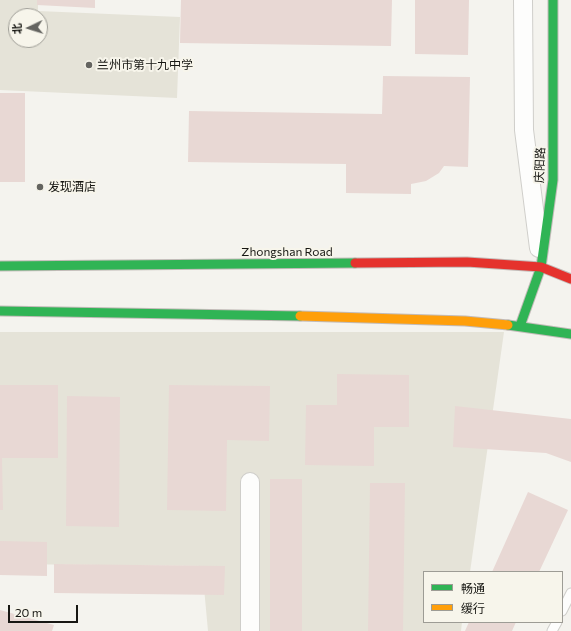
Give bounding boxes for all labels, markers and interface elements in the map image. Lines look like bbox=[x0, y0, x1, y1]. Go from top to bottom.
north arrow bbox=[8, 8, 48, 48]
text: 北 bbox=[10, 23, 23, 35]
place label: 兰州市第十九中学 bbox=[97, 58, 193, 72]
marker: 兰州市第十九中学 bbox=[84, 60, 94, 70]
street label: 庆阳路 bbox=[532, 147, 548, 183]
place label: 发现酒店 bbox=[48, 180, 96, 194]
marker: 发现酒店 bbox=[35, 182, 45, 192]
street label: Zhongshan Road bbox=[241, 245, 333, 259]
legend bbox=[423, 571, 563, 623]
text: 畅通 bbox=[461, 581, 485, 595]
scale bar bbox=[10, 597, 80, 623]
text: 缓行 bbox=[461, 601, 485, 615]
text: 20 m bbox=[15, 605, 42, 619]

